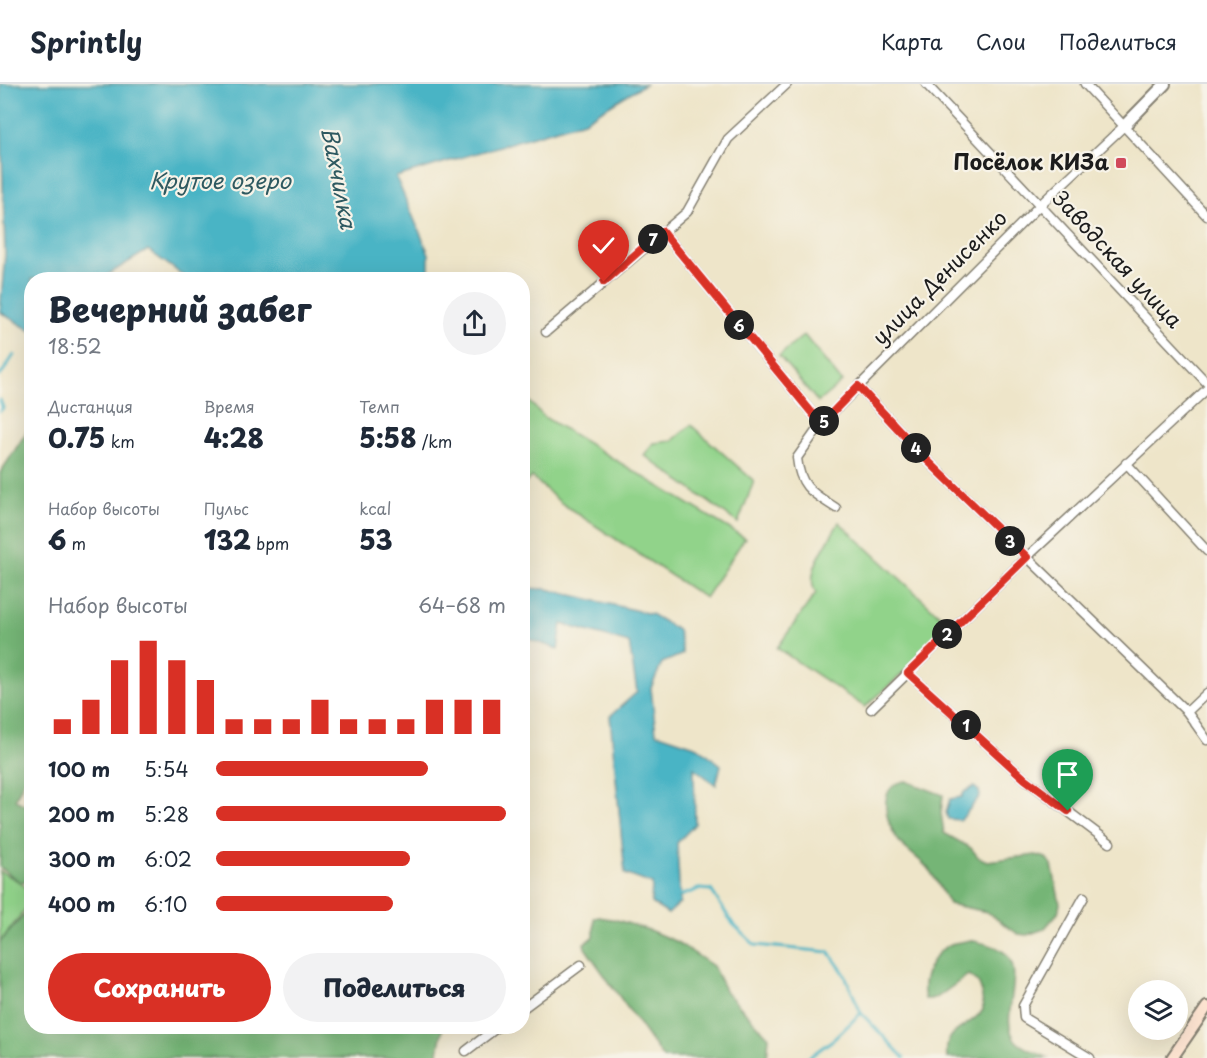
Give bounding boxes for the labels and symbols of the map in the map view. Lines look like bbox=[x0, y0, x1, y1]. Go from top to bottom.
water label: Вахчилка bbox=[314, 124, 367, 233]
place label: Посёлок КИЗа bbox=[953, 145, 1109, 177]
marker: Посёлок КИЗа bbox=[1114, 156, 1128, 170]
water label: Крутое озеро bbox=[149, 163, 293, 196]
street label: Заводская улица bbox=[1046, 183, 1191, 335]
street label: улица Денисенко bbox=[864, 202, 1013, 351]
pin bbox=[578, 220, 629, 282]
pin: 7 bbox=[638, 224, 668, 254]
pin: 6 bbox=[724, 310, 754, 340]
pin: 5 bbox=[809, 406, 839, 436]
pin: 4 bbox=[901, 433, 931, 463]
pin: 3 bbox=[995, 526, 1025, 556]
pin: 2 bbox=[932, 619, 962, 649]
pin: 1 bbox=[951, 710, 981, 740]
pin bbox=[1042, 749, 1093, 811]

